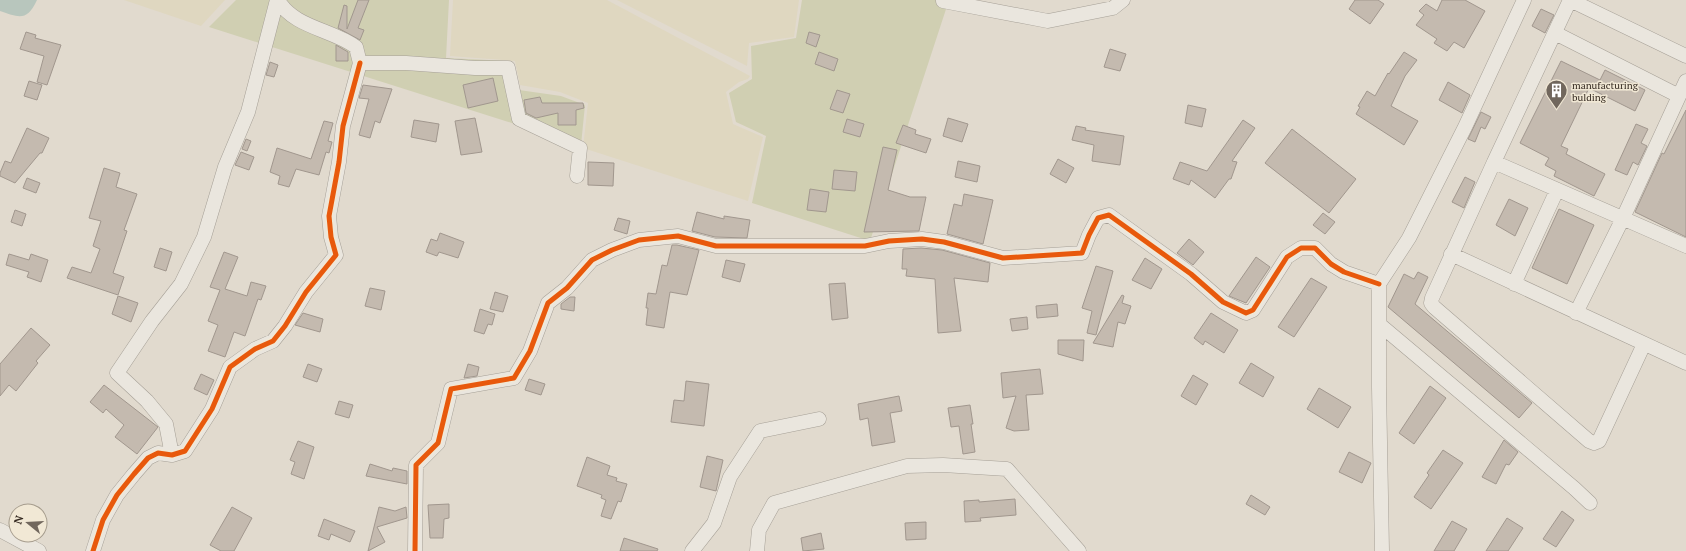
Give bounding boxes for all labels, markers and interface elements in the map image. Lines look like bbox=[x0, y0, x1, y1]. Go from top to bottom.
building icon: manufacturing bulding bbox=[1544, 78, 1570, 111]
place label: manufacturing bulding bbox=[1572, 79, 1639, 104]
north arrow bbox=[8, 503, 48, 543]
text: N bbox=[11, 513, 27, 526]

